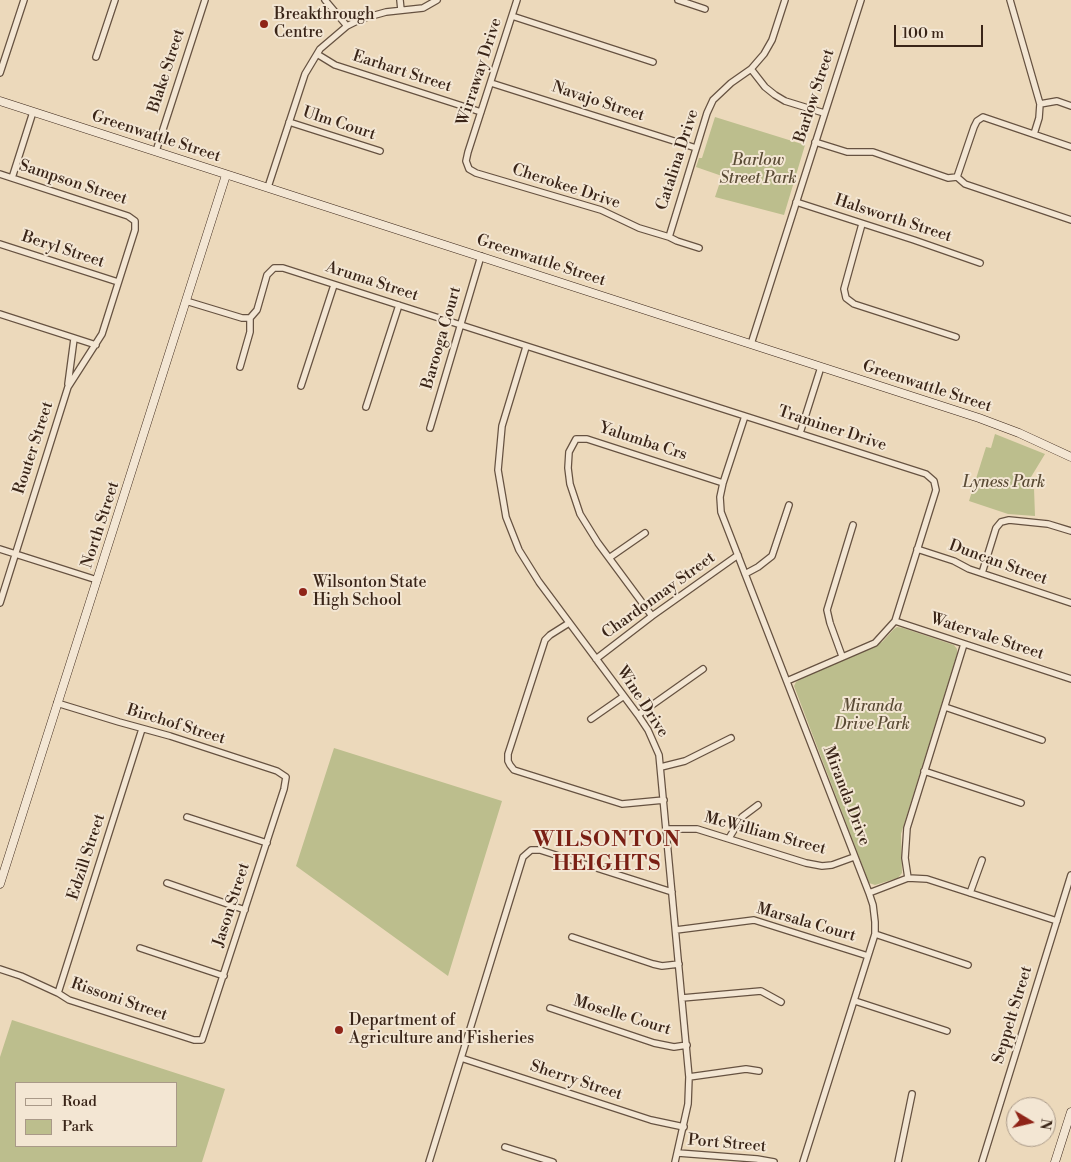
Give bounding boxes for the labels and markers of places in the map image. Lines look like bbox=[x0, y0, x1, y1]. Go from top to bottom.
place label: Breakthrough Centre bbox=[274, 5, 375, 43]
marker: Breakthrough Centre bbox=[258, 18, 270, 30]
place label: Wilsonton State High School bbox=[313, 573, 427, 611]
marker: Wilsonton State High School bbox=[297, 586, 309, 598]
place label: Department of Agriculture and Fisheries bbox=[349, 1011, 534, 1049]
marker: Department of Agriculture and Fisheries bbox=[333, 1024, 345, 1036]

